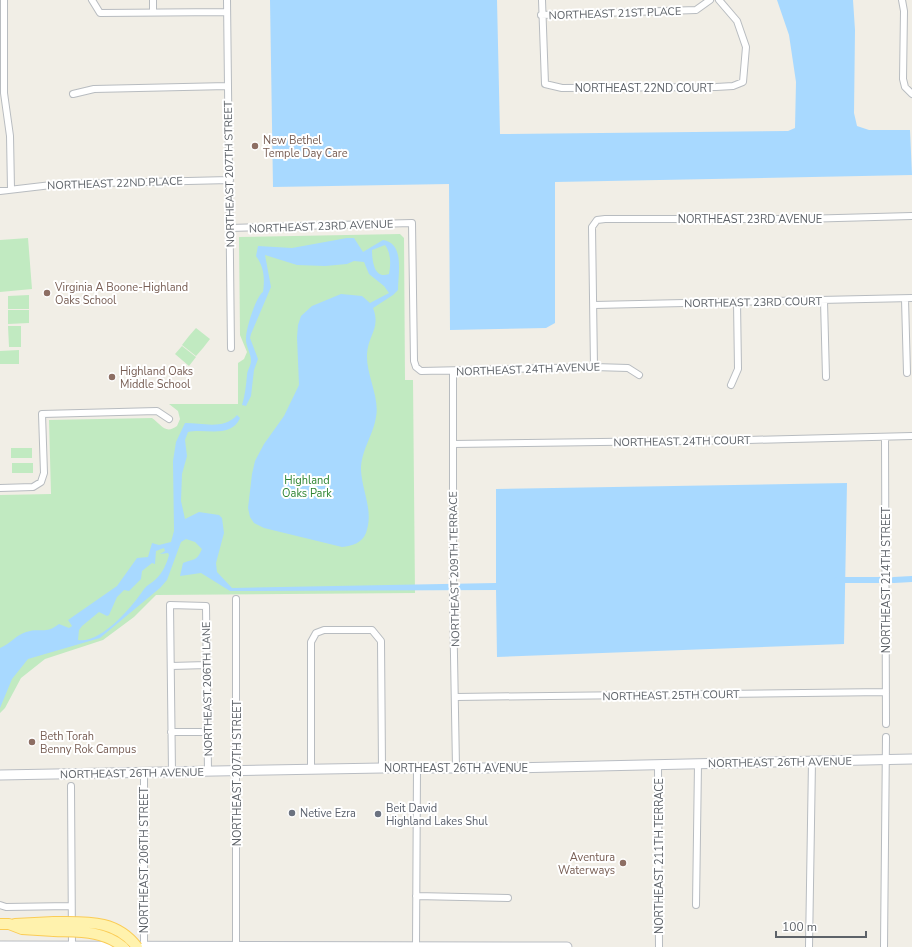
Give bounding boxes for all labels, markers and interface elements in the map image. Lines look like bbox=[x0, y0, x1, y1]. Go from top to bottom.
street label: NORTHEAST 21ST PLACE bbox=[548, 4, 682, 23]
street label: NORTHEAST 22ND COURT bbox=[575, 81, 714, 96]
street label: NORTHEAST 207TH STREET bbox=[221, 100, 238, 247]
place label: New Bethel Temple Day Care bbox=[263, 133, 348, 161]
marker: New Bethel Temple Day Care bbox=[250, 141, 260, 151]
street label: NORTHEAST 22ND PLACE bbox=[47, 174, 183, 193]
street label: NORTHEAST 23RD AVENUE bbox=[678, 212, 822, 227]
street label: NORTHEAST 23RD AVENUE bbox=[249, 216, 393, 237]
place label: Virginia A Boone-Highland Oaks School bbox=[54, 280, 188, 308]
marker: Virginia A Boone-Highland Oaks School bbox=[42, 288, 52, 298]
street label: NORTHEAST 23RD COURT bbox=[684, 294, 822, 311]
street label: NORTHEAST 24TH AVENUE bbox=[456, 359, 600, 380]
place label: Highland Oaks Middle School bbox=[120, 364, 193, 392]
marker: Highland Oaks Middle School bbox=[107, 372, 117, 382]
street label: NORTHEAST 24TH COURT bbox=[613, 433, 751, 450]
park label: Highland Oaks Park bbox=[282, 473, 332, 501]
street label: NORTHEAST 209TH TERRACE bbox=[446, 491, 463, 647]
street label: NORTHEAST 214TH STREET bbox=[879, 506, 894, 653]
street label: NORTHEAST 206TH LANE bbox=[199, 621, 216, 757]
street label: NORTHEAST 25TH COURT bbox=[602, 687, 740, 704]
street label: NORTHEAST 207TH STREET bbox=[230, 699, 245, 846]
place label: Beth Torah Benny Rok Campus bbox=[40, 729, 136, 757]
marker: Beth Torah Benny Rok Campus bbox=[27, 737, 37, 747]
street label: NORTHEAST 26TH AVENUE bbox=[708, 754, 852, 771]
street label: NORTHEAST 26TH AVENUE bbox=[384, 761, 528, 776]
street label: NORTHEAST 26TH AVENUE bbox=[60, 765, 204, 782]
street label: NORTHEAST 211TH TERRACE bbox=[652, 778, 667, 934]
street label: NORTHEAST 206TH STREET bbox=[137, 786, 152, 933]
place label: Beit David Highland Lakes Shul bbox=[386, 801, 489, 829]
place label: Netive Ezra bbox=[300, 806, 356, 821]
marker: Netive Ezra bbox=[287, 808, 297, 818]
marker: Beit David Highland Lakes Shul bbox=[373, 809, 383, 819]
place label: Aventura Waterways bbox=[558, 850, 615, 878]
marker: Aventura Waterways bbox=[618, 858, 628, 868]
scale bar bbox=[776, 913, 866, 939]
text: 100 m bbox=[782, 919, 817, 935]

